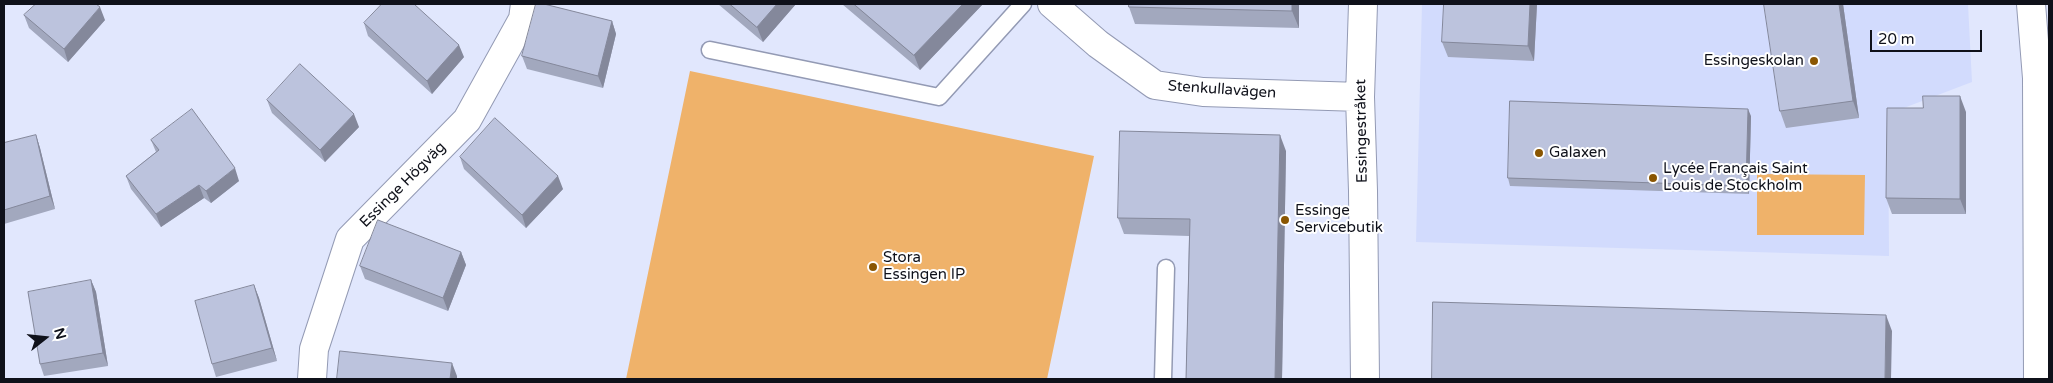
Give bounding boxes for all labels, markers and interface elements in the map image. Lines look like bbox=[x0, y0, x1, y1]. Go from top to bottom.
scale bar bbox=[1873, 20, 1986, 52]
text: 20 m bbox=[1878, 30, 1915, 48]
place label: Essingeskolan bbox=[1704, 52, 1804, 70]
marker: Essingeskolan bbox=[1808, 55, 1820, 67]
street label: Stenkullavägen bbox=[1167, 77, 1277, 103]
street label: Essingestråket bbox=[1352, 79, 1372, 183]
street label: Essinge Högväg bbox=[356, 138, 450, 232]
place label: Galaxen bbox=[1549, 144, 1606, 162]
marker: Galaxen bbox=[1533, 147, 1545, 159]
place label: Lycée Français Saint Louis de Stockholm bbox=[1663, 160, 1808, 195]
marker: Lycée Français Saint Louis de Stockholm bbox=[1647, 172, 1659, 184]
place label: Essinge Servicebutik bbox=[1295, 202, 1383, 237]
marker: Essinge Servicebutik bbox=[1279, 214, 1291, 226]
place label: Stora Essingen IP bbox=[883, 249, 965, 284]
marker: Stora Essingen IP bbox=[867, 261, 879, 273]
north arrow bbox=[20, 313, 70, 363]
text: N bbox=[50, 326, 70, 341]

